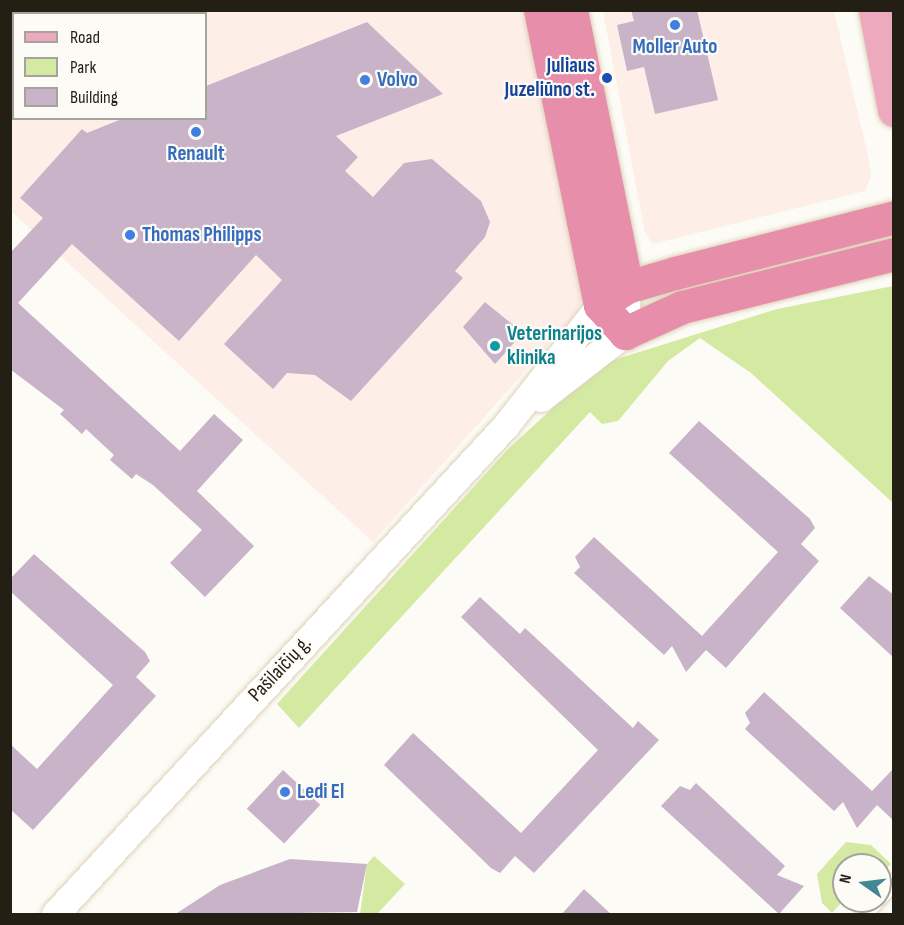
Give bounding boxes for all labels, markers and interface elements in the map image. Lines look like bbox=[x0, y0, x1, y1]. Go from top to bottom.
legend bbox=[12, 12, 207, 120]
marker: Moller Auto bbox=[668, 18, 682, 32]
text: Road bbox=[70, 27, 100, 48]
place label: Moller Auto bbox=[633, 34, 717, 60]
place label: Juliaus Juzeliūno st. bbox=[505, 53, 595, 103]
text: Park bbox=[70, 57, 96, 78]
place label: Volvo bbox=[377, 67, 418, 93]
marker: Juliaus Juzeliūno st. bbox=[600, 71, 614, 85]
marker: Volvo bbox=[358, 73, 372, 87]
text: Building bbox=[70, 87, 118, 108]
marker: Renault bbox=[189, 125, 203, 139]
place label: Renault bbox=[167, 141, 225, 167]
place label: Thomas Philipps bbox=[142, 222, 261, 248]
marker: Thomas Philipps bbox=[123, 228, 137, 242]
place label: Veterinarijos klinika bbox=[507, 321, 602, 371]
marker: Veterinarijos klinika bbox=[488, 339, 502, 353]
street label: Pašilaičių g. bbox=[243, 631, 317, 707]
place label: Ledi El bbox=[297, 779, 344, 805]
marker: Ledi El bbox=[278, 785, 292, 799]
north arrow bbox=[832, 853, 892, 913]
text: N bbox=[836, 873, 856, 885]

